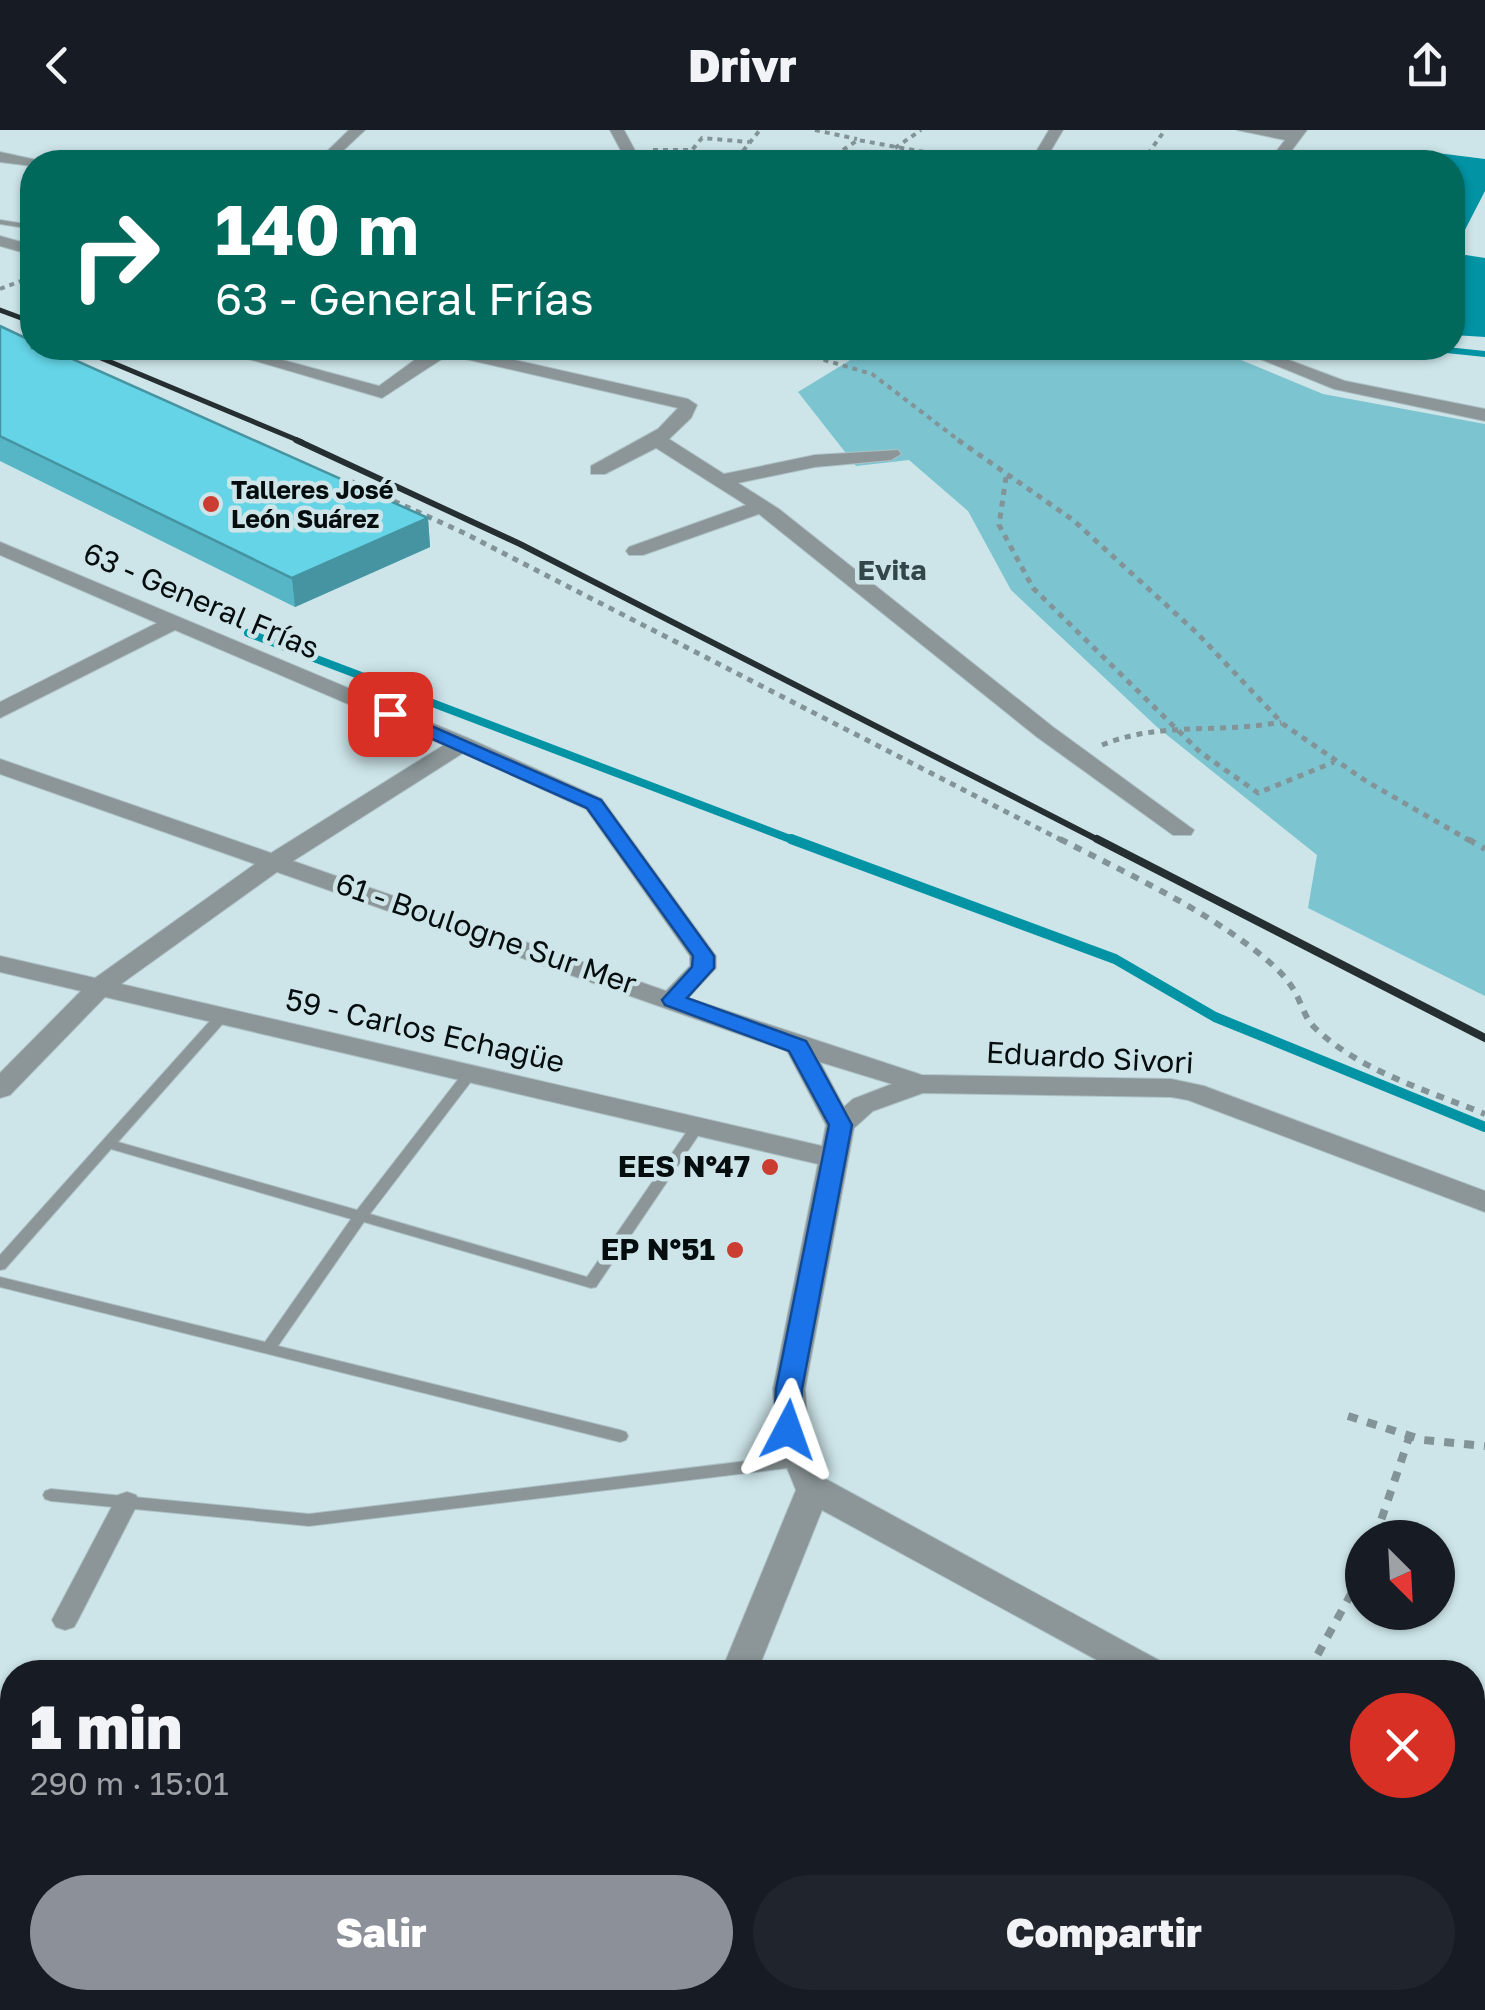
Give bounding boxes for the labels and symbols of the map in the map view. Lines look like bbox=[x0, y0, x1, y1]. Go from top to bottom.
place label: Talleres José León Suárez bbox=[231, 474, 394, 534]
marker: Talleres José León Suárez bbox=[200, 493, 222, 515]
street label: 63 - General Frías bbox=[78, 534, 325, 666]
district label: Evita bbox=[857, 553, 927, 586]
pin bbox=[348, 672, 433, 757]
street label: 61 - Boulogne Sur Mer bbox=[331, 865, 642, 1002]
street label: 59 - Carlos Echagüe bbox=[282, 980, 568, 1080]
street label: Eduardo Sivori bbox=[985, 1034, 1195, 1080]
place label: EES N°47 bbox=[618, 1148, 750, 1184]
marker: EES N°47 bbox=[759, 1156, 781, 1178]
place label: EP N°51 bbox=[600, 1231, 715, 1267]
marker: EP N°51 bbox=[724, 1239, 746, 1261]
position arrow bbox=[736, 1378, 840, 1482]
north arrow bbox=[1345, 1520, 1455, 1630]

